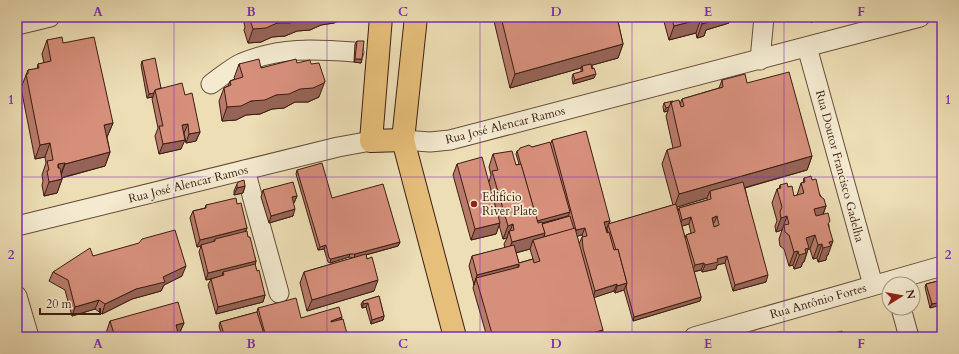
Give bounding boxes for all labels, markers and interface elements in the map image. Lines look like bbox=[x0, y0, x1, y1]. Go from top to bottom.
text: A bbox=[93, 3, 103, 21]
text: B bbox=[246, 3, 256, 21]
text: C bbox=[398, 3, 408, 21]
text: D bbox=[550, 3, 562, 21]
text: E bbox=[704, 3, 712, 21]
text: F bbox=[857, 3, 865, 21]
street label: Rua Doutor Francisco Gadelha bbox=[812, 88, 868, 244]
text: 1 bbox=[8, 91, 14, 109]
text: 1 bbox=[945, 91, 951, 109]
street label: Rua José Alencar Ramos bbox=[443, 102, 567, 148]
street label: Rua José Alencar Ramos bbox=[126, 161, 250, 207]
place label: Edifício River Plate bbox=[482, 189, 537, 219]
marker: Edifício River Plate bbox=[469, 199, 479, 209]
text: 2 bbox=[8, 246, 15, 264]
text: 2 bbox=[945, 246, 952, 264]
north arrow bbox=[881, 276, 921, 316]
street label: Rua Antônio Fortes bbox=[768, 280, 868, 322]
text: N bbox=[902, 288, 919, 301]
scale bar bbox=[40, 290, 100, 316]
text: 20 m bbox=[46, 296, 73, 312]
text: A bbox=[93, 335, 103, 353]
text: B bbox=[246, 335, 256, 353]
text: C bbox=[398, 335, 408, 353]
text: D bbox=[550, 335, 562, 353]
text: E bbox=[704, 335, 712, 353]
text: F bbox=[857, 335, 865, 353]

